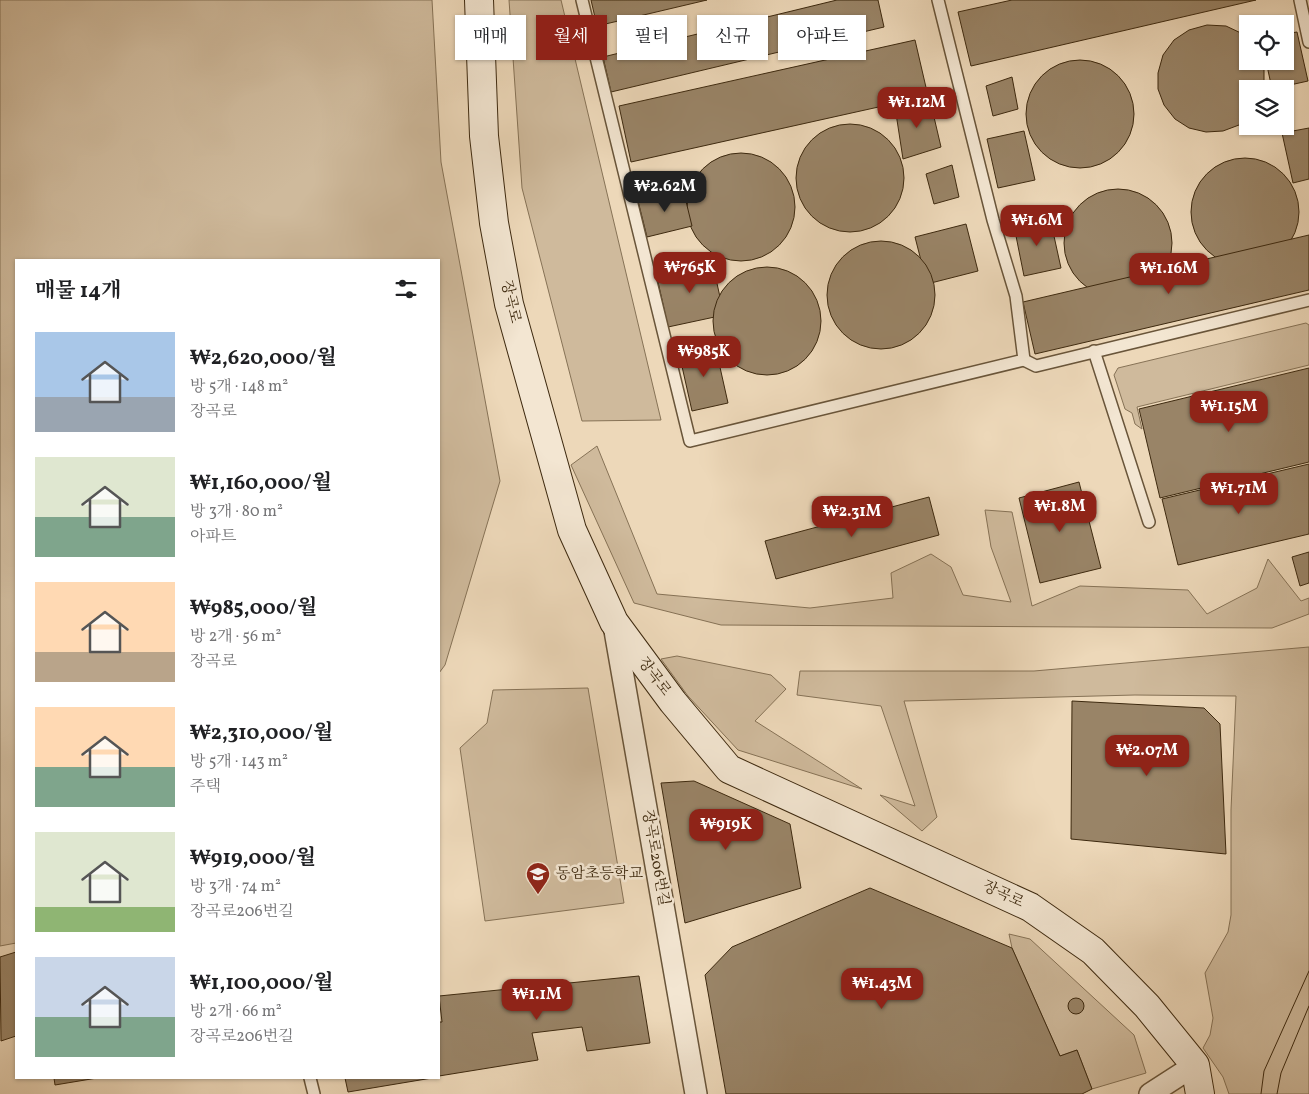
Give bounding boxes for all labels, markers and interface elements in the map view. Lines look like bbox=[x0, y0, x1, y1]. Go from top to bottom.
chip: 매매 bbox=[455, 15, 526, 60]
chip: 월세 bbox=[536, 15, 607, 60]
chip: 필터 bbox=[617, 15, 687, 60]
chip: 신규 bbox=[697, 15, 768, 60]
chip: 아파트 bbox=[778, 15, 866, 60]
map controls bbox=[1239, 15, 1294, 135]
button: locate bbox=[1239, 15, 1294, 70]
button: layers bbox=[1239, 80, 1294, 135]
pin: ₩1.12M bbox=[876, 86, 958, 129]
text: ₩1.12M bbox=[888, 92, 946, 114]
pin: ₩2.62M bbox=[624, 170, 706, 213]
text: ₩2.62M bbox=[634, 176, 696, 198]
pin: ₩1.6M bbox=[1002, 204, 1072, 247]
text: ₩1.6M bbox=[1011, 210, 1063, 232]
pin: ₩765K bbox=[655, 252, 725, 294]
pin: ₩1.16M bbox=[1128, 252, 1210, 295]
text: ₩765K bbox=[664, 257, 716, 279]
text: ₩1.16M bbox=[1140, 258, 1198, 280]
icon: filters bbox=[392, 275, 420, 303]
text: 매물 14개 bbox=[35, 277, 121, 306]
street label: 장곡로 bbox=[495, 278, 525, 326]
pin: ₩985K bbox=[669, 336, 739, 378]
text: ₩985K bbox=[678, 341, 730, 363]
text: ₩2,620,000/월 bbox=[190, 344, 337, 373]
icon: home bbox=[75, 352, 135, 412]
text: 방 5개 · 148 m² bbox=[190, 376, 288, 398]
pin: ₩1.15M bbox=[1188, 390, 1270, 433]
text: ₩1.15M bbox=[1201, 396, 1257, 418]
text: 장곡로 bbox=[190, 401, 236, 423]
text: ₩1,160,000/월 bbox=[190, 469, 332, 498]
pin: ₩1.71M bbox=[1198, 472, 1280, 515]
icon: home bbox=[75, 477, 135, 537]
text: ₩1.71M bbox=[1211, 478, 1267, 500]
pin: ₩1.8M bbox=[1025, 490, 1095, 533]
pin: ₩2.31M bbox=[811, 496, 893, 538]
text: ₩1.8M bbox=[1034, 496, 1086, 518]
text: 방 3개 · 80 m² bbox=[190, 501, 283, 523]
text: ₩2.31M bbox=[823, 501, 881, 523]
text: 아파트 bbox=[190, 526, 236, 548]
text: ₩985,000/월 bbox=[190, 594, 317, 623]
icon: home bbox=[75, 602, 135, 662]
text: 방 2개 · 56 m² bbox=[190, 626, 281, 648]
text: 장곡로 bbox=[190, 651, 236, 673]
street label: 장곡로 bbox=[633, 653, 676, 701]
text: ₩2,310,000/월 bbox=[190, 719, 333, 748]
icon: home bbox=[75, 727, 135, 787]
pin: ₩2.07M bbox=[1106, 734, 1188, 777]
text: ₩2.07M bbox=[1116, 740, 1178, 762]
text: 방 5개 · 143 m² bbox=[190, 751, 288, 773]
text: 주택 bbox=[190, 776, 221, 798]
street label: 장곡로206번길 bbox=[636, 808, 674, 908]
pin: ₩919K bbox=[691, 808, 761, 851]
text: ₩919K bbox=[700, 814, 752, 836]
text: ₩919,000/월 bbox=[190, 844, 316, 873]
icon: home bbox=[75, 852, 135, 912]
school or university icon: 동암초등학교 bbox=[525, 861, 551, 895]
place label: 동암초등학교 bbox=[556, 864, 643, 885]
text: 방 3개 · 74 m² bbox=[190, 876, 281, 898]
street label: 장곡로 bbox=[979, 876, 1028, 914]
text: 장곡로206번길 bbox=[190, 901, 294, 923]
pin: ₩1.43M bbox=[841, 968, 923, 1010]
text: ₩1,100,000/월 bbox=[190, 969, 334, 998]
text: ₩1.43M bbox=[852, 973, 912, 995]
icon: home bbox=[75, 977, 135, 1037]
pin: ₩1.1M bbox=[502, 978, 572, 1021]
text: ₩1.1M bbox=[513, 984, 561, 1006]
text: 방 2개 · 66 m² bbox=[190, 1001, 282, 1023]
text: 장곡로206번길 bbox=[190, 1026, 294, 1048]

